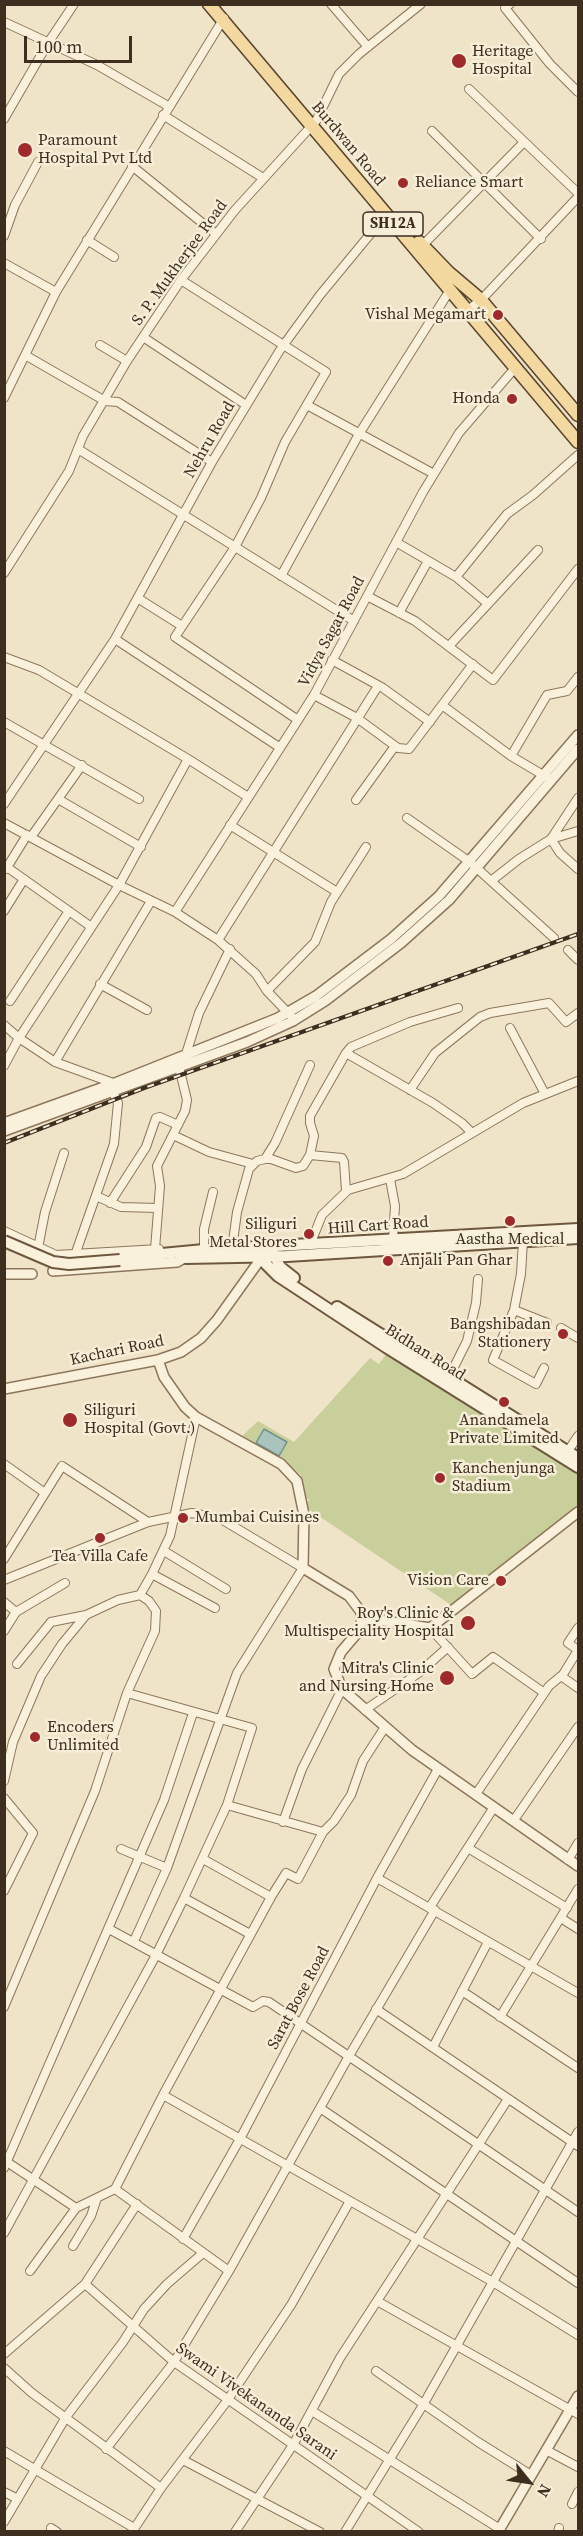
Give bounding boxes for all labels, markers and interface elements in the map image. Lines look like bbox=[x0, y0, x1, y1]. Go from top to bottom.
scale bar bbox=[27, 24, 135, 62]
text: 100 m bbox=[35, 34, 82, 59]
place label: Heritage Hospital bbox=[472, 42, 533, 80]
marker: Heritage Hospital bbox=[450, 52, 468, 70]
street label: Burdwan Road bbox=[307, 98, 389, 190]
place label: Paramount Hospital Pvt Ltd bbox=[38, 131, 152, 169]
marker: Paramount Hospital Pvt Ltd bbox=[16, 141, 34, 159]
place label: Reliance Smart bbox=[415, 173, 523, 193]
marker: Reliance Smart bbox=[396, 176, 410, 190]
street label: S. P. Mukherjee Road bbox=[128, 197, 232, 329]
road number: SH12A bbox=[363, 212, 423, 236]
place label: Vishal Megamart bbox=[365, 305, 486, 325]
marker: Vishal Megamart bbox=[491, 308, 505, 322]
place label: Honda bbox=[452, 389, 500, 409]
marker: Honda bbox=[505, 392, 519, 406]
street label: Nehru Road bbox=[180, 398, 240, 482]
street label: Vidya Sagar Road bbox=[295, 573, 369, 691]
street label: Hill Cart Road bbox=[327, 1213, 429, 1239]
marker: Aastha Medical bbox=[503, 1214, 517, 1228]
place label: Siliguri Metal Stores bbox=[209, 1215, 297, 1253]
marker: Siliguri Metal Stores bbox=[302, 1227, 316, 1241]
place label: Aastha Medical bbox=[455, 1230, 565, 1250]
place label: Anjali Pan Ghar bbox=[400, 1251, 512, 1271]
marker: Anjali Pan Ghar bbox=[381, 1254, 395, 1268]
place label: Bangshibadan Stationery bbox=[450, 1315, 551, 1353]
street label: Bidhan Road bbox=[381, 1321, 469, 1385]
marker: Bangshibadan Stationery bbox=[556, 1327, 570, 1341]
street label: Kachari Road bbox=[68, 1332, 166, 1370]
marker: Anandamela Private Limited bbox=[497, 1395, 511, 1409]
place label: Siliguri Hospital (Govt.) bbox=[84, 1401, 195, 1439]
marker: Siliguri Hospital (Govt.) bbox=[61, 1411, 79, 1429]
place label: Anandamela Private Limited bbox=[449, 1411, 559, 1449]
place label: Kanchenjunga Stadium bbox=[452, 1459, 555, 1497]
marker: Kanchenjunga Stadium bbox=[433, 1471, 447, 1485]
place label: Mumbai Cuisines bbox=[195, 1508, 319, 1528]
marker: Mumbai Cuisines bbox=[176, 1511, 190, 1525]
marker: Tea Villa Cafe bbox=[93, 1531, 107, 1545]
place label: Tea Villa Cafe bbox=[52, 1547, 148, 1567]
place label: Vision Care bbox=[407, 1571, 489, 1591]
marker: Vision Care bbox=[494, 1574, 508, 1588]
place label: Roy's Clinic & Multispeciality Hospital bbox=[284, 1604, 454, 1642]
marker: Roy's Clinic & Multispeciality Hospital bbox=[459, 1614, 477, 1632]
place label: Mitra's Clinic and Nursing Home bbox=[299, 1659, 434, 1697]
marker: Mitra's Clinic and Nursing Home bbox=[438, 1669, 456, 1687]
place label: Encoders Unlimited bbox=[47, 1718, 119, 1756]
marker: Encoders Unlimited bbox=[28, 1730, 42, 1744]
street label: Sarat Bose Road bbox=[264, 1943, 334, 2053]
street label: Swami Vivekananda Sarani bbox=[172, 2339, 340, 2465]
north arrow bbox=[499, 2452, 559, 2512]
text: N bbox=[532, 2480, 557, 2502]

